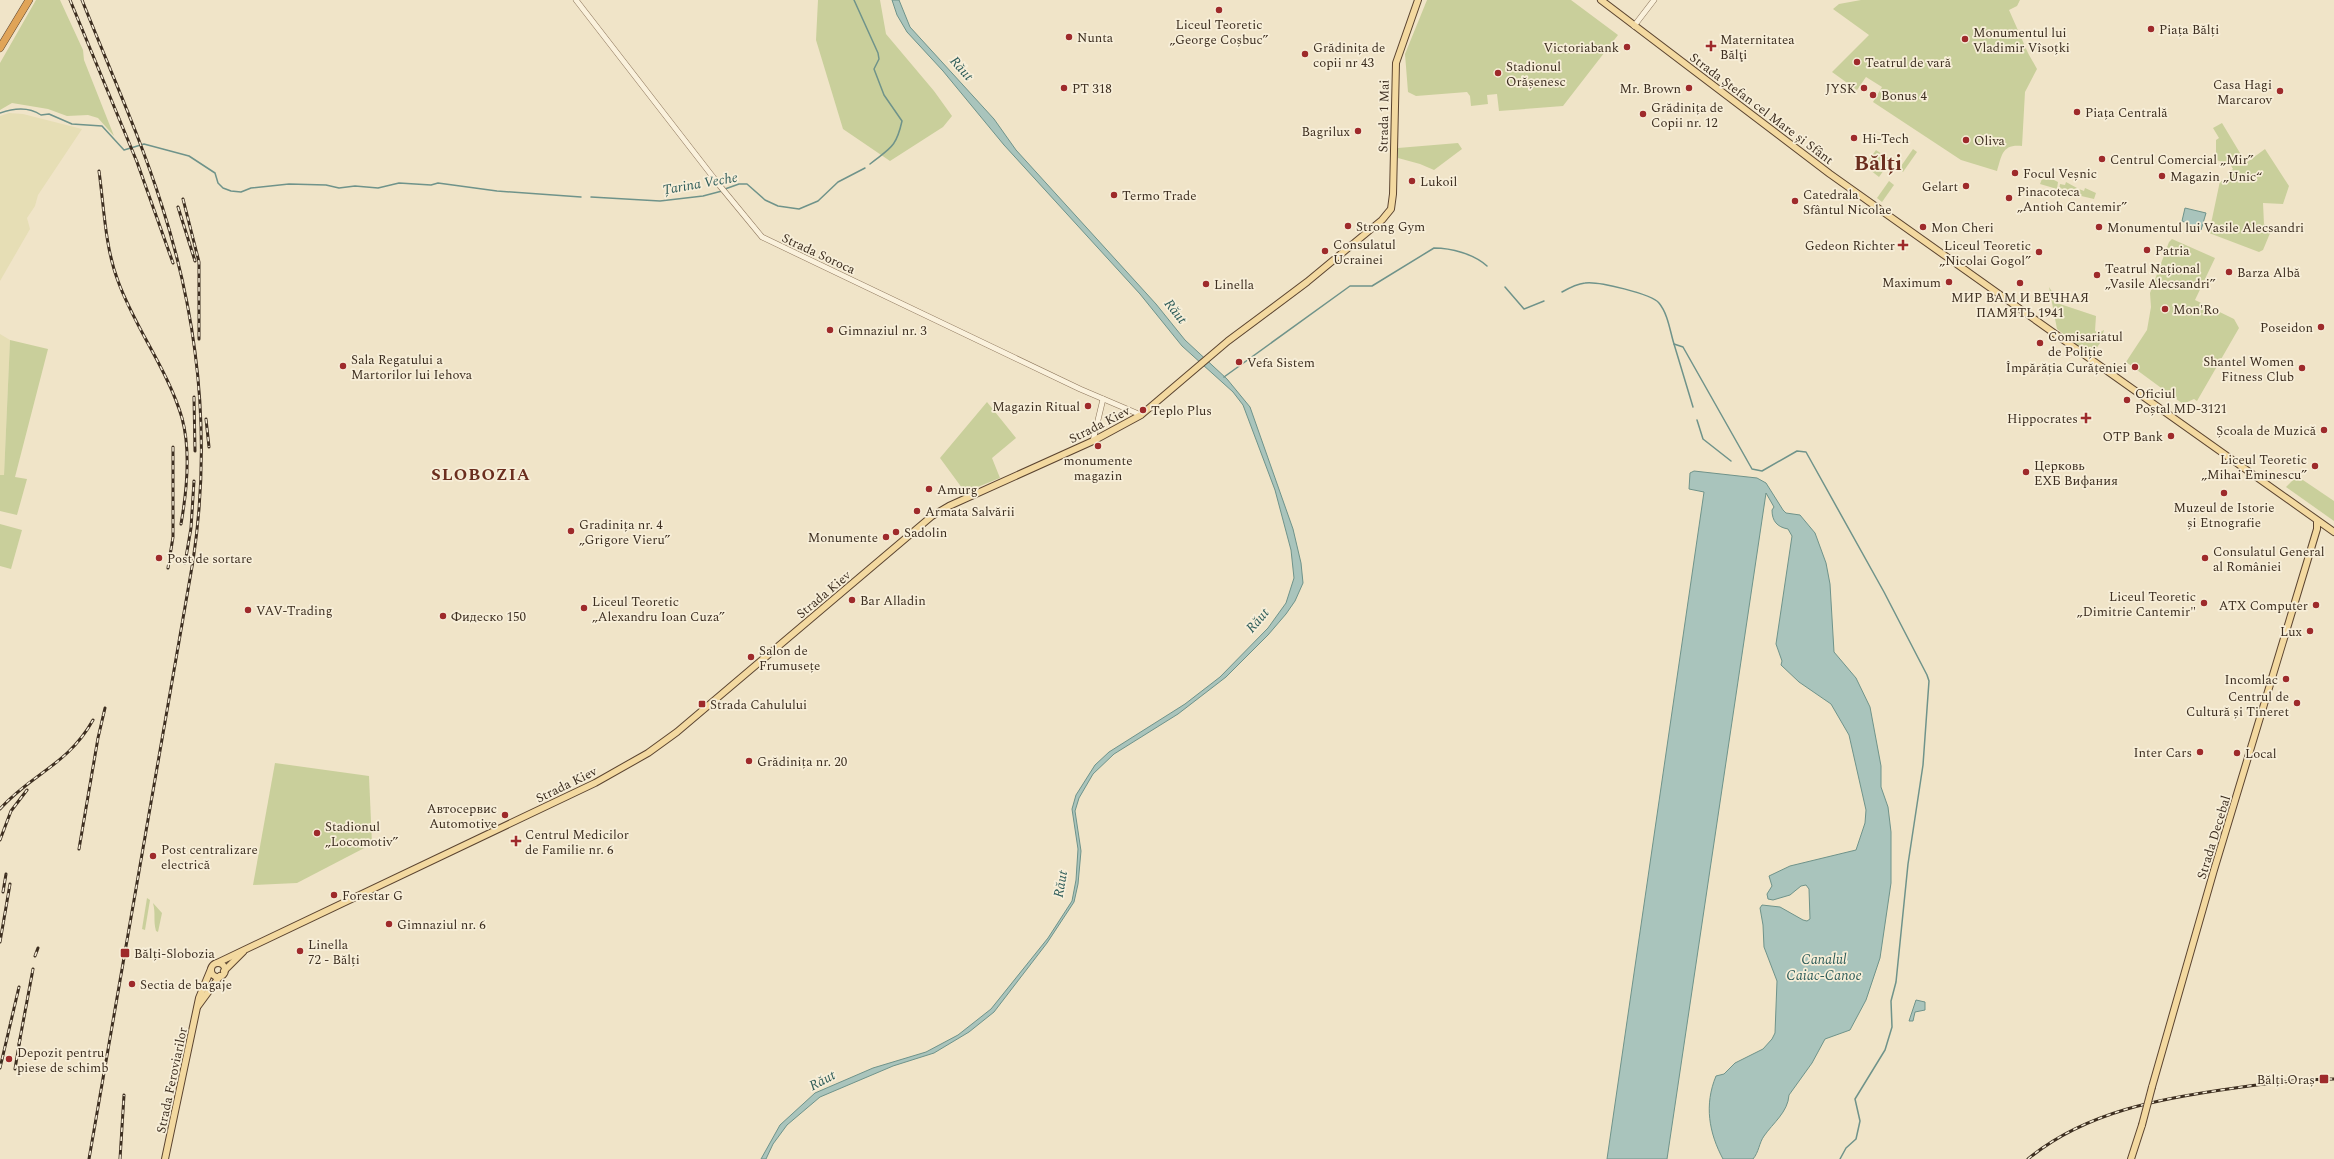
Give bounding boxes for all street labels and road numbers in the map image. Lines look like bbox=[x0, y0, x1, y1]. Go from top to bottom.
street label: Strada Ștefan cel Mare și Sfânt bbox=[1685, 48, 1838, 170]
street label: Strada 1 Mai bbox=[1373, 79, 1395, 153]
street label: Strada Soroca bbox=[778, 228, 859, 280]
street label: Strada Kiev bbox=[1065, 401, 1134, 449]
street label: Strada Kiev bbox=[792, 565, 856, 624]
street label: Strada Kiev bbox=[532, 761, 601, 808]
street label: Strada Decebal bbox=[2192, 793, 2236, 882]
street label: Strada Feroviarilor bbox=[151, 1025, 193, 1135]

